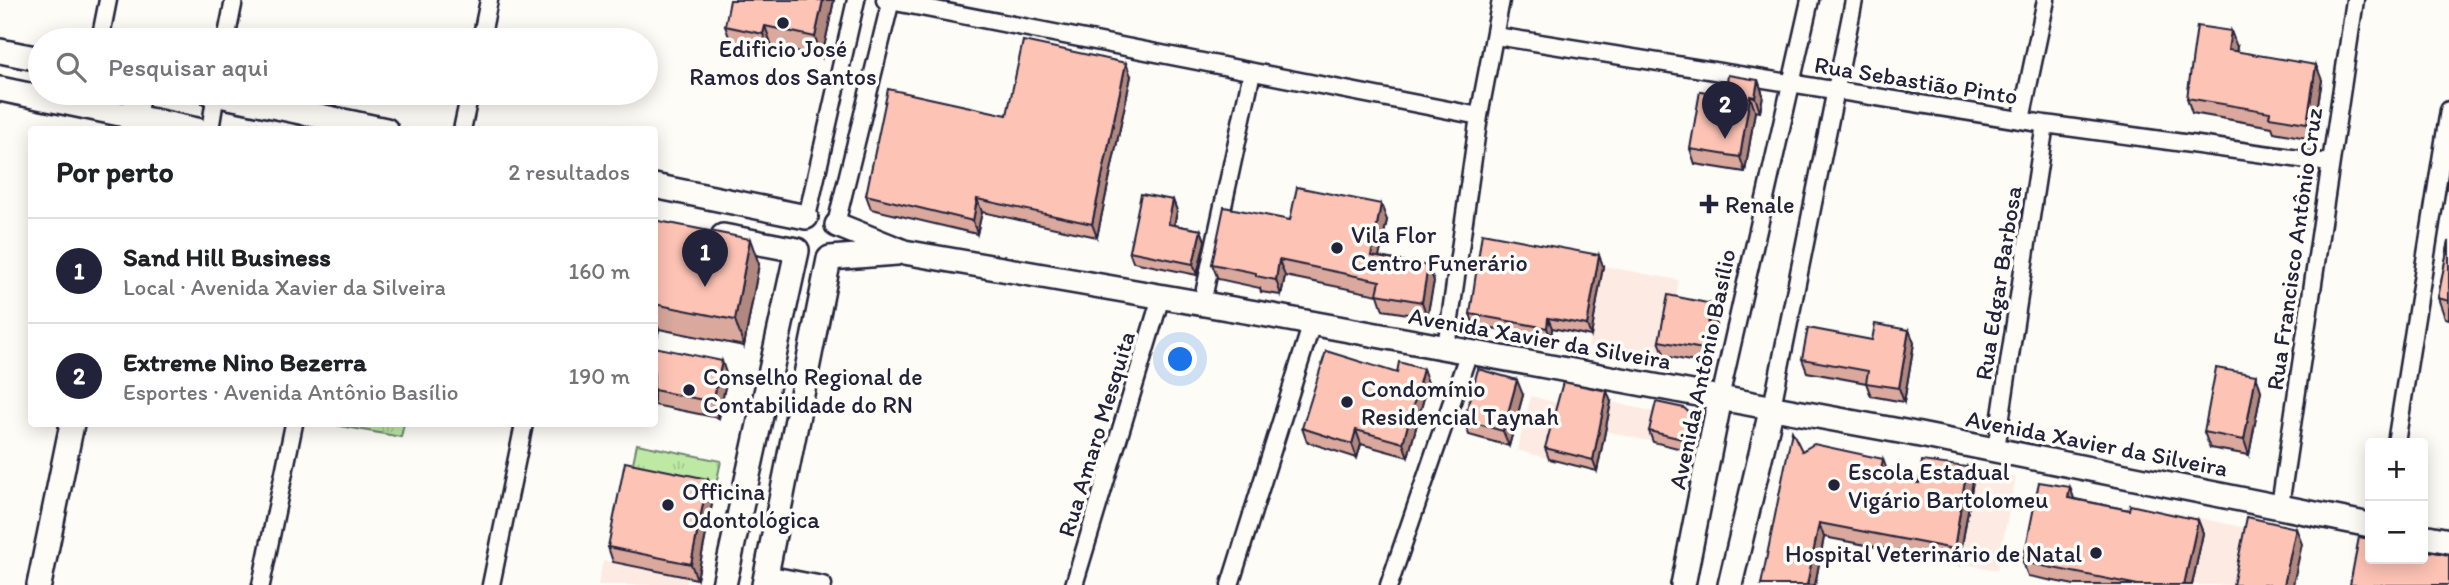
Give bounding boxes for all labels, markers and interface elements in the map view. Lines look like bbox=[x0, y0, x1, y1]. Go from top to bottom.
marker: Edificio José Ramos dos Santos bbox=[775, 15, 791, 31]
search box bbox=[28, 28, 658, 105]
place label: Edificio José Ramos dos Santos bbox=[689, 34, 877, 91]
icon: search bbox=[52, 48, 90, 86]
street label: Rua Sebastião Pinto bbox=[1812, 50, 2020, 110]
text: Pesquisar aqui bbox=[108, 51, 269, 83]
pin: 2 bbox=[1702, 81, 1748, 139]
street label: Rua Francisco Antônio Cruz bbox=[2260, 106, 2328, 392]
text: Por perto bbox=[56, 153, 174, 190]
text: 2 resultados bbox=[508, 158, 630, 186]
street label: Rua Edgar Barbosa bbox=[1968, 183, 2028, 382]
place label: Renale bbox=[1725, 190, 1795, 219]
marker: Renale bbox=[1699, 194, 1719, 214]
place label: Vila Flor Centro Funerário bbox=[1351, 220, 1528, 277]
pin: 1 bbox=[682, 229, 728, 287]
marker: Vila Flor Centro Funerário bbox=[1329, 240, 1345, 256]
text: Sand Hill Business bbox=[123, 241, 331, 273]
street label: Avenida Antônio Basílio bbox=[1662, 246, 1742, 492]
text: 1 bbox=[74, 257, 84, 285]
text: 160 m bbox=[568, 257, 630, 285]
text: Local · Avenida Xavier da Silveira bbox=[123, 273, 446, 301]
street label: Avenida Xavier da Silveira bbox=[1407, 301, 1674, 375]
street label: Rua Amaro Mesquita bbox=[1051, 328, 1141, 540]
your location bbox=[1163, 342, 1197, 376]
text: Extreme Nino Bezerra bbox=[123, 346, 367, 378]
text: 2 bbox=[73, 362, 85, 390]
text: 190 m bbox=[569, 362, 630, 390]
place label: Conselho Regional de Contabilidade do RN bbox=[703, 362, 923, 419]
place label: Condomínio Residencial Taynah bbox=[1361, 374, 1559, 431]
text: Esportes · Avenida Antônio Basílio bbox=[123, 378, 459, 406]
marker: Conselho Regional de Contabilidade do RN bbox=[681, 382, 697, 398]
marker: Condomínio Residencial Taynah bbox=[1339, 394, 1355, 410]
street label: Avenida Xavier da Silveira bbox=[1964, 403, 2230, 483]
map controls bbox=[2365, 438, 2428, 564]
button: + bbox=[2365, 438, 2428, 501]
place label: Escola Estadual Vigário Bartolomeu bbox=[1848, 457, 2048, 514]
place label: Officina Odontológica bbox=[682, 477, 820, 534]
marker: Escola Estadual Vigário Bartolomeu bbox=[1826, 477, 1842, 493]
marker: Officina Odontológica bbox=[660, 497, 676, 513]
button: − bbox=[2365, 501, 2428, 564]
place label: Hospital Veterinário de Natal bbox=[1785, 539, 2082, 568]
marker: Hospital Veterinário de Natal bbox=[2088, 545, 2104, 561]

